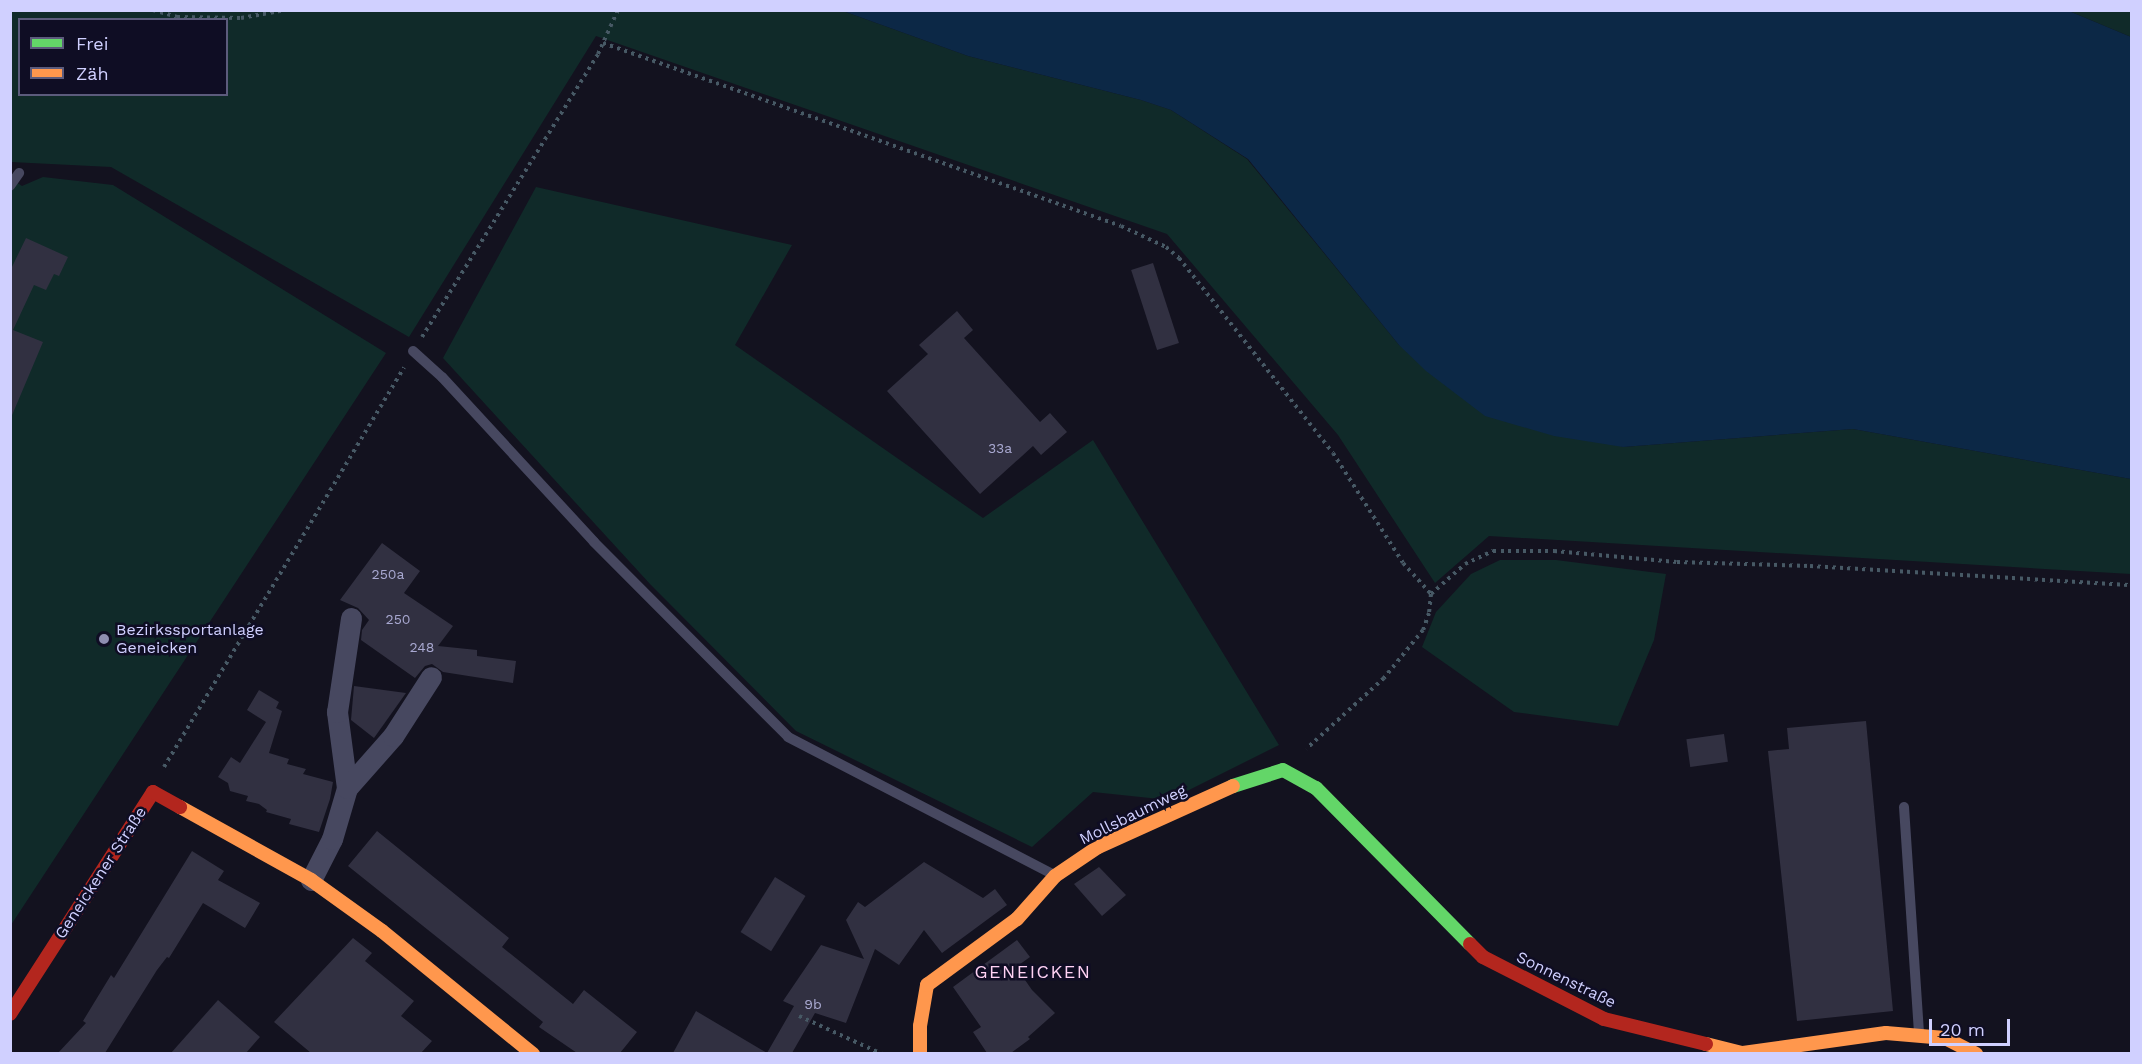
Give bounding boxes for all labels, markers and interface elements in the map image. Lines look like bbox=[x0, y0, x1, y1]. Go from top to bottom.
legend bbox=[18, 18, 228, 96]
text: Frei bbox=[76, 33, 108, 54]
text: Zäh bbox=[76, 63, 109, 84]
house number: 33a bbox=[988, 440, 1012, 456]
house number: 250a bbox=[372, 566, 404, 582]
house number: 250 bbox=[385, 611, 411, 627]
place label: Bezirkssportanlage Geneicken bbox=[116, 620, 264, 658]
marker: Bezirkssportanlage Geneicken bbox=[97, 632, 111, 646]
house number: 248 bbox=[410, 639, 434, 655]
street label: Mollsbaumweg bbox=[1077, 781, 1189, 849]
street label: Geneickener Straße bbox=[51, 803, 151, 943]
street label: Sonnenstraße bbox=[1513, 948, 1619, 1012]
district label: GENEICKEN bbox=[975, 961, 1091, 983]
house number: 9b bbox=[804, 996, 822, 1012]
scale bar bbox=[1932, 1007, 2013, 1045]
text: 20 m bbox=[1940, 1019, 1985, 1040]

